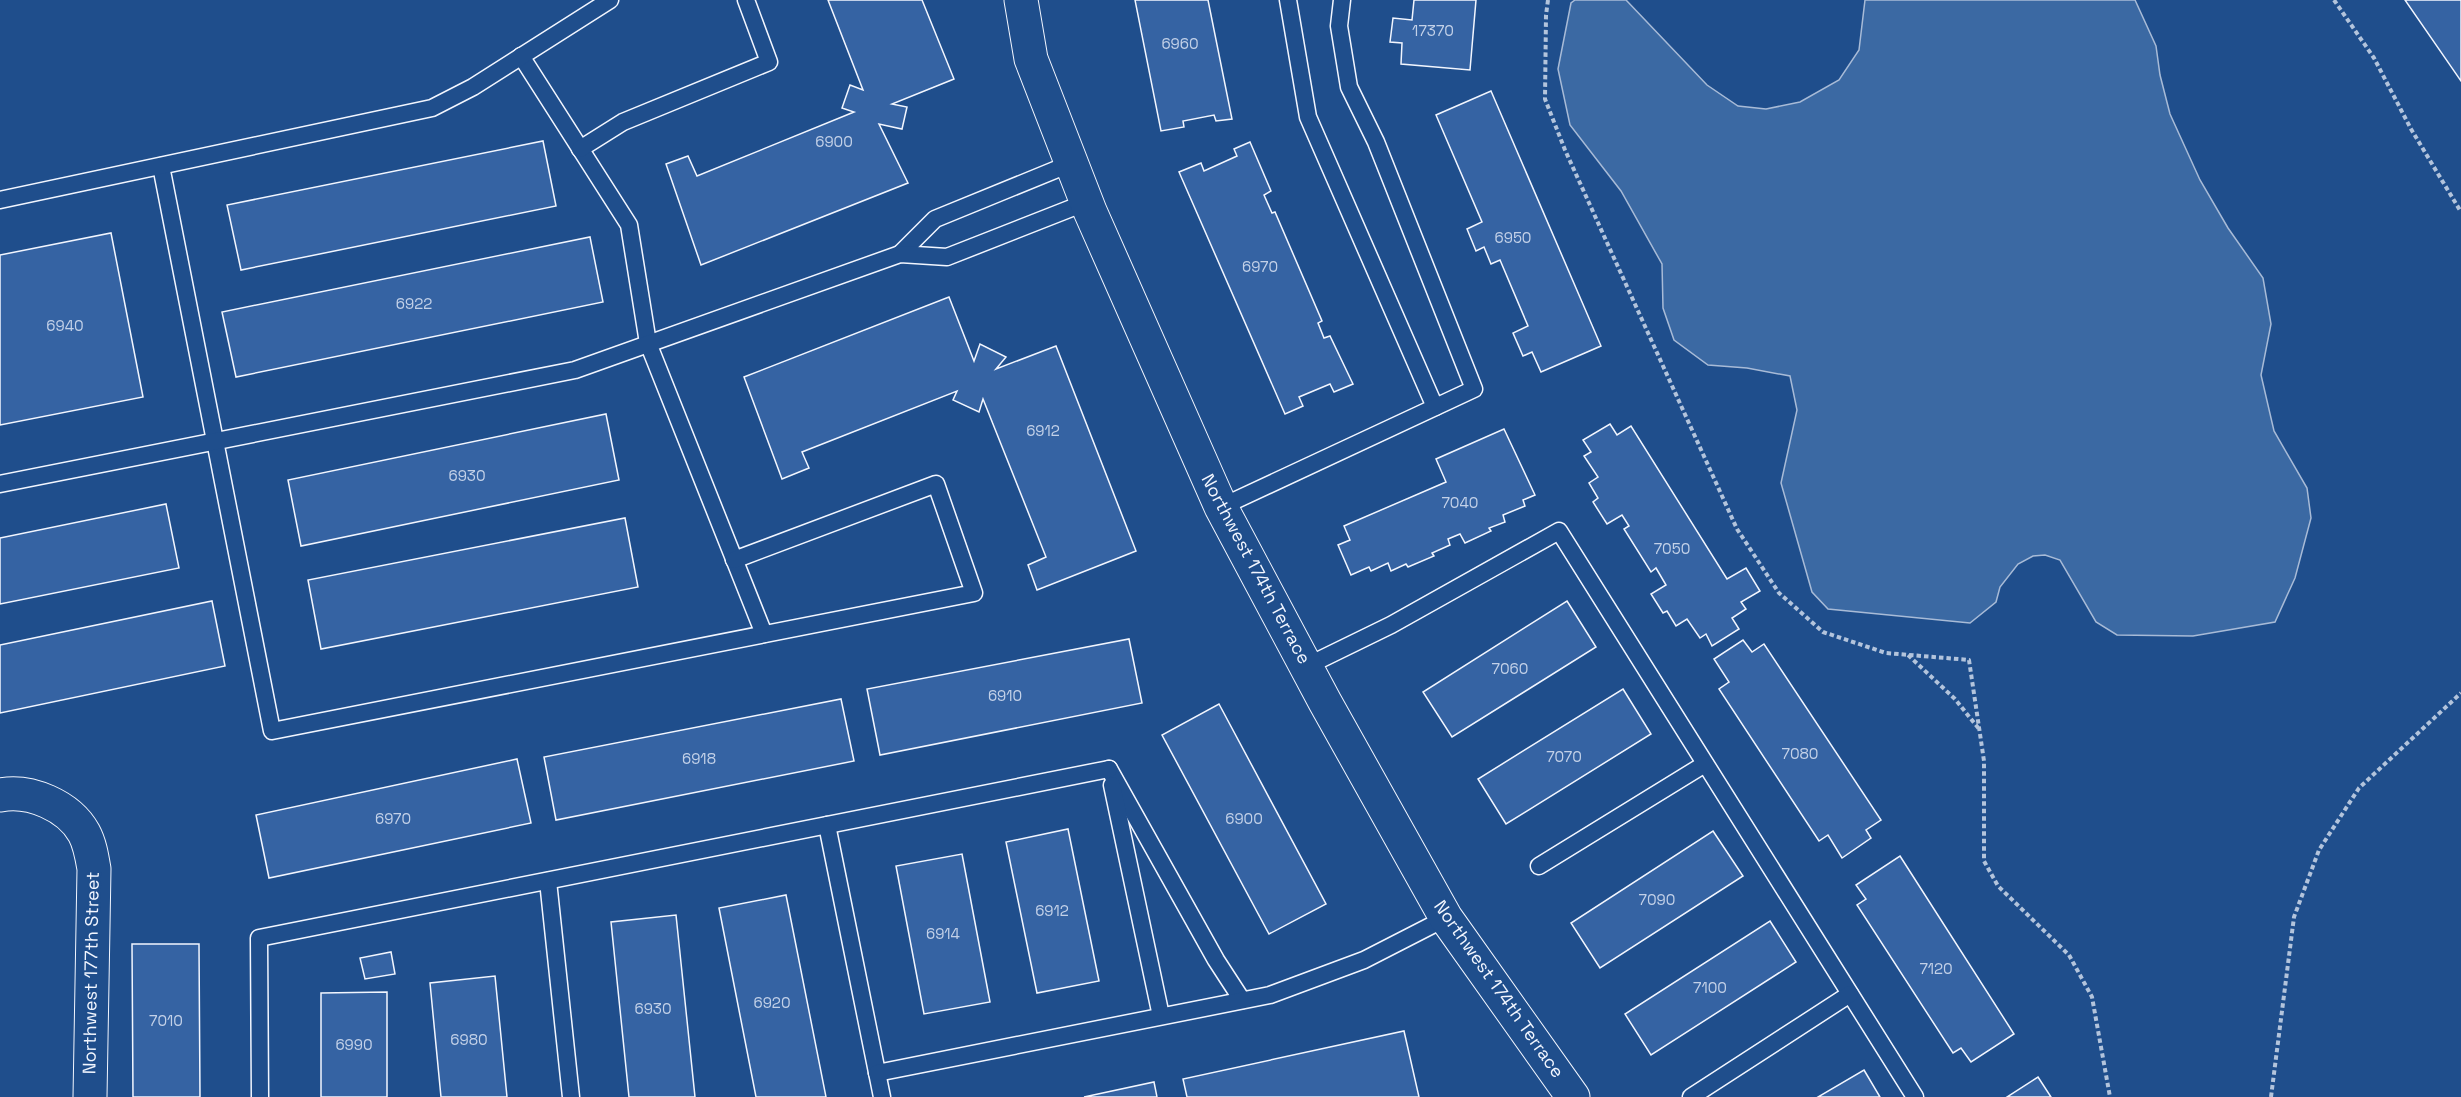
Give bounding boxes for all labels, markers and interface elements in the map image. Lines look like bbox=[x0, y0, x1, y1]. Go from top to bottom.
house number: 17370 bbox=[1412, 21, 1454, 40]
house number: 6960 bbox=[1161, 34, 1199, 53]
house number: 6900 bbox=[815, 132, 853, 151]
house number: 6950 bbox=[1495, 228, 1531, 247]
house number: 6970 bbox=[1242, 257, 1278, 276]
house number: 6922 bbox=[396, 294, 432, 313]
house number: 6940 bbox=[46, 316, 84, 335]
house number: 6912 bbox=[1026, 421, 1060, 440]
house number: 6930 bbox=[448, 466, 486, 485]
street label: Northwest 174th Terrace bbox=[1197, 470, 1316, 668]
house number: 7040 bbox=[1442, 493, 1478, 512]
house number: 7050 bbox=[1654, 539, 1690, 558]
house number: 7060 bbox=[1492, 659, 1528, 678]
house number: 6910 bbox=[988, 686, 1022, 705]
house number: 7080 bbox=[1782, 744, 1818, 763]
house number: 7070 bbox=[1546, 747, 1582, 766]
house number: 6918 bbox=[682, 749, 716, 768]
house number: 6970 bbox=[375, 809, 411, 828]
house number: 6900 bbox=[1225, 809, 1263, 828]
street label: Northwest 177th Street bbox=[77, 871, 104, 1075]
house number: 7090 bbox=[1639, 890, 1675, 909]
street label: Northwest 174th Terrace bbox=[1429, 895, 1570, 1082]
house number: 6912 bbox=[1035, 901, 1069, 920]
house number: 6914 bbox=[926, 924, 960, 943]
house number: 7120 bbox=[1919, 959, 1953, 978]
house number: 7100 bbox=[1693, 978, 1727, 997]
house number: 6920 bbox=[753, 993, 791, 1012]
house number: 6930 bbox=[634, 999, 672, 1018]
house number: 7010 bbox=[149, 1011, 183, 1030]
house number: 6980 bbox=[450, 1030, 488, 1049]
house number: 6990 bbox=[335, 1035, 373, 1054]

